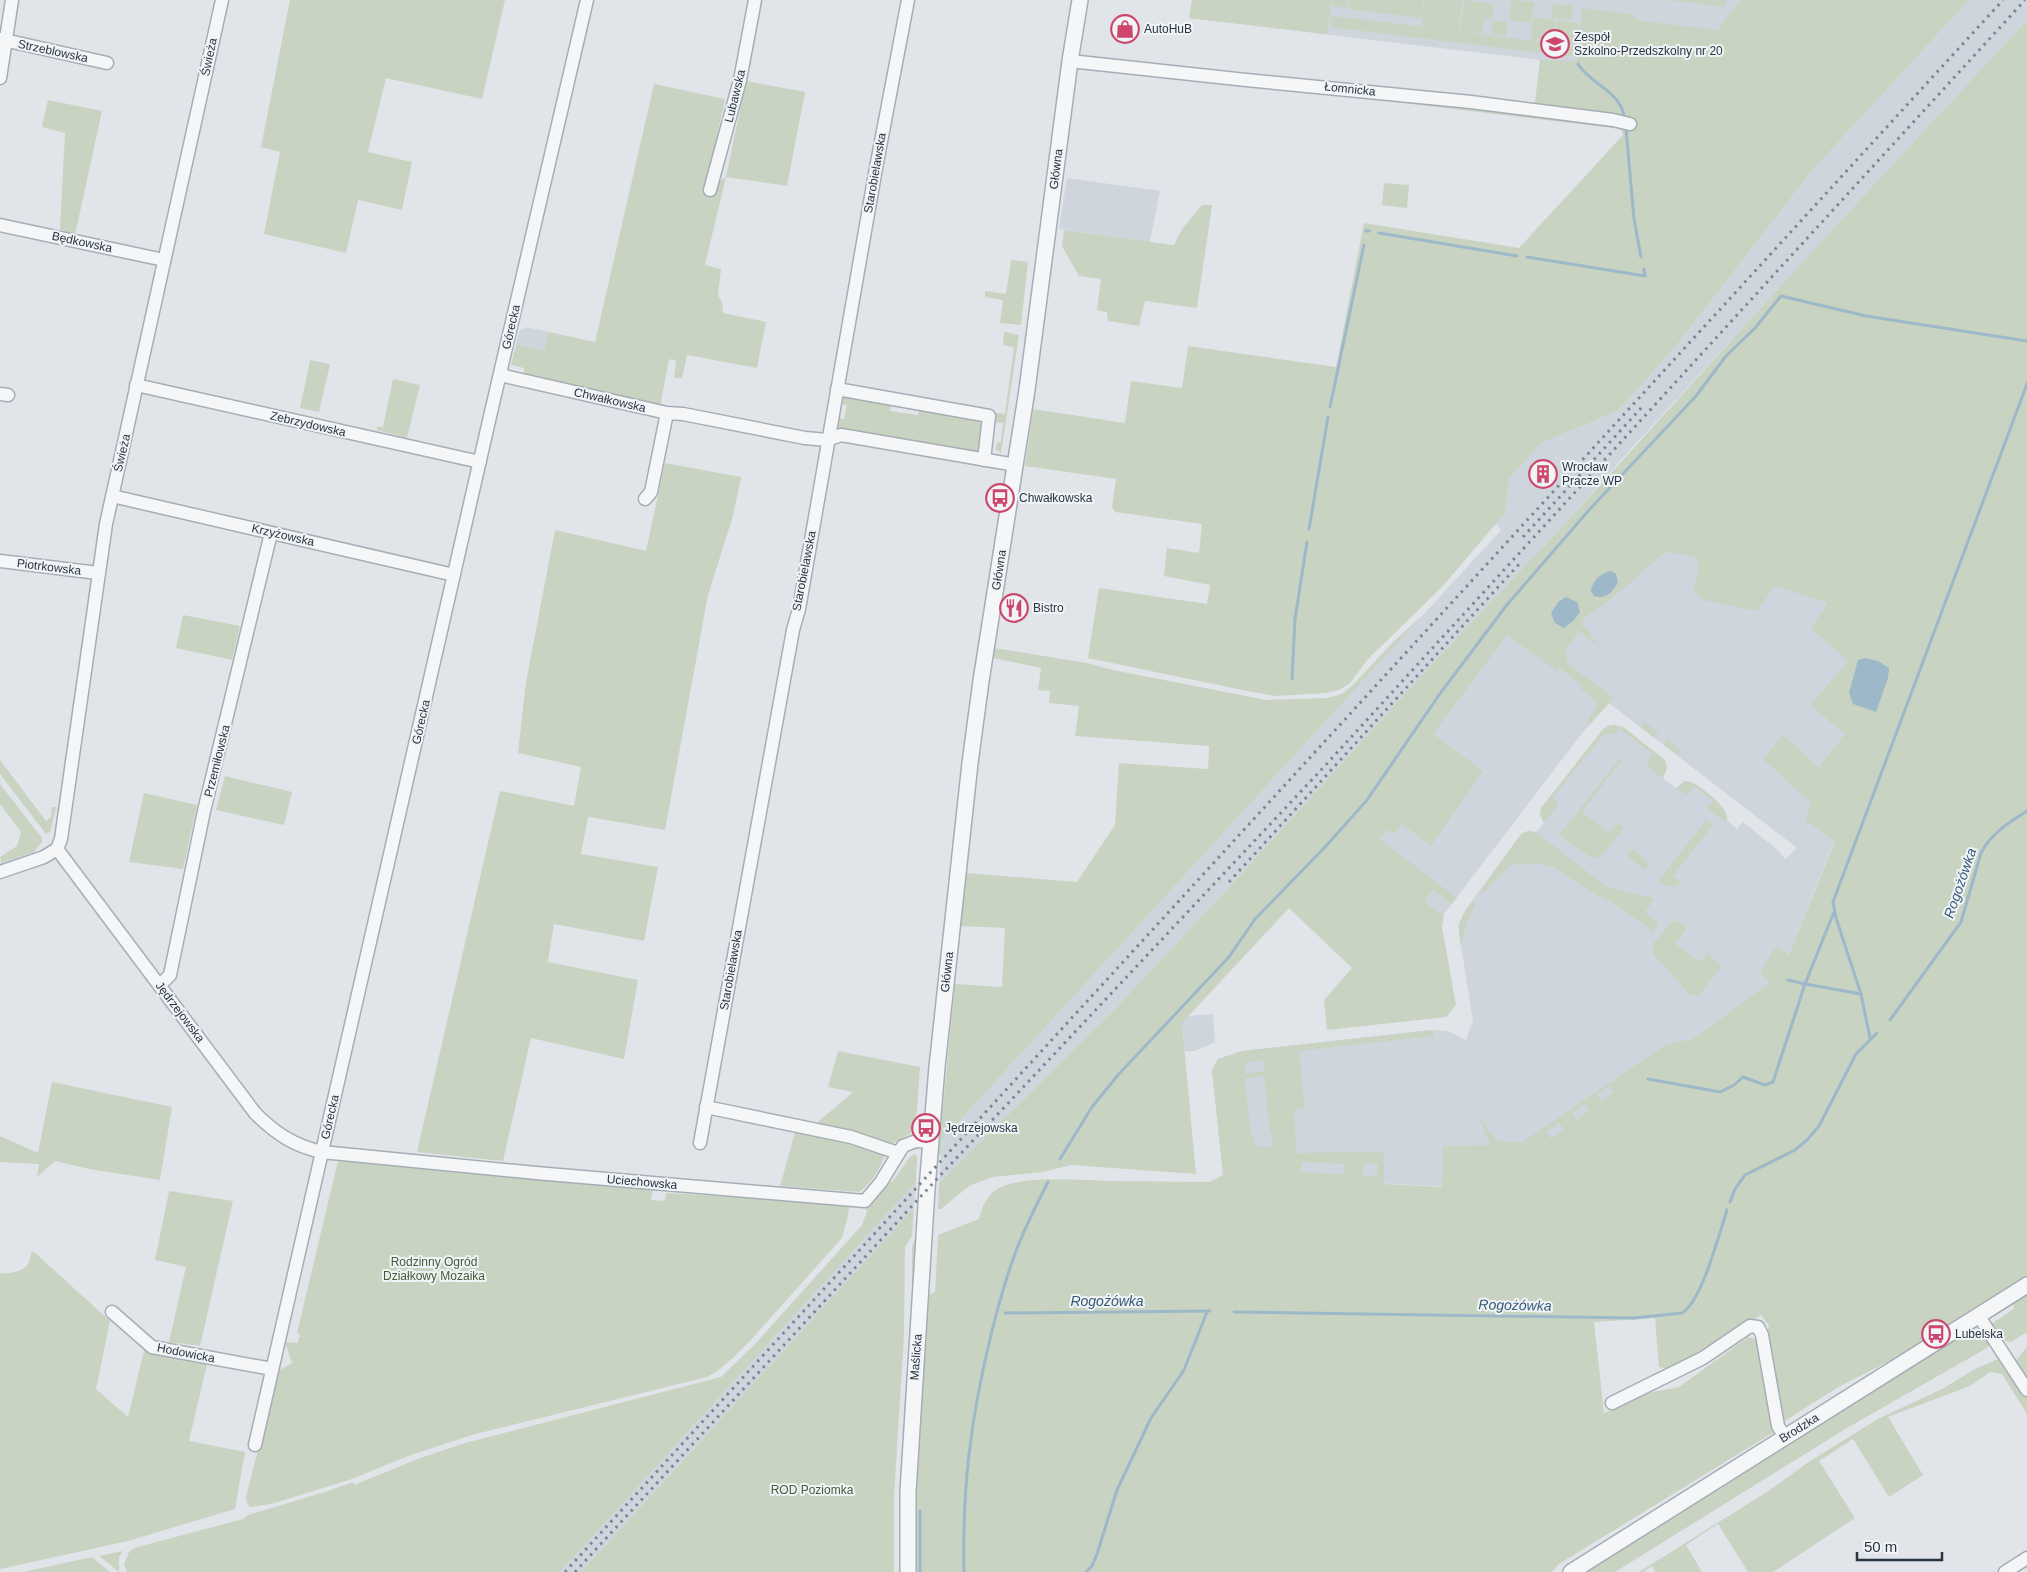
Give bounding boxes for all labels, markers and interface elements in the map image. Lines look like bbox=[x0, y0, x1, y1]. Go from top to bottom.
shop icon: AutoHuB bbox=[1110, 14, 1140, 44]
place label: AutoHuB bbox=[1144, 22, 1192, 36]
school or university icon: Zespół Szkolno-Przedszkolny nr 20 bbox=[1540, 29, 1570, 59]
place label: Zespół Szkolno-Przedszkolny nr 20 bbox=[1574, 30, 1723, 58]
street label: Świeża bbox=[197, 36, 220, 77]
street label: Strzeblowska bbox=[17, 37, 90, 65]
street label: Lubawska bbox=[722, 68, 748, 124]
street label: Łomnicka bbox=[1324, 79, 1377, 99]
street label: Starobielawska bbox=[861, 131, 889, 214]
street label: Główna bbox=[1047, 148, 1065, 190]
street label: Będkowska bbox=[51, 229, 114, 255]
street label: Górecka bbox=[499, 303, 523, 351]
street label: Chwałkowska bbox=[573, 385, 648, 415]
street label: Zebrzydowska bbox=[269, 408, 348, 440]
street label: Świeża bbox=[110, 432, 133, 473]
building icon: Wrocław Pracze WP bbox=[1528, 459, 1558, 489]
place label: Wrocław Pracze WP bbox=[1562, 460, 1622, 488]
bus stop icon: Chwałkowska bbox=[985, 483, 1015, 513]
place label: Chwałkowska bbox=[1019, 491, 1093, 505]
street label: Krzyżowska bbox=[250, 521, 316, 549]
street label: Starobielawska bbox=[789, 529, 819, 612]
street label: Główna bbox=[989, 548, 1009, 591]
street label: Piotrkowska bbox=[16, 556, 82, 578]
restaurant icon: Bistro bbox=[999, 593, 1029, 623]
place label: Bistro bbox=[1033, 601, 1064, 615]
street label: Górecka bbox=[409, 698, 433, 746]
street label: Przemiłowska bbox=[201, 723, 233, 799]
water label: Rogożówka bbox=[1941, 846, 1980, 920]
street label: Starobielawska bbox=[717, 928, 745, 1011]
street label: Główna bbox=[938, 951, 956, 993]
street label: Jędrzejowska bbox=[153, 979, 208, 1046]
street label: Górecka bbox=[318, 1093, 342, 1141]
bus stop icon: Jędrzejowska bbox=[911, 1113, 941, 1143]
place label: Jędrzejowska bbox=[945, 1121, 1018, 1135]
street label: Uciechowska bbox=[606, 1172, 678, 1192]
park label: Rodzinny Ogród Działkowy Mozaika bbox=[383, 1255, 485, 1283]
water label: Rogożówka bbox=[1070, 1293, 1144, 1309]
water label: Rogożówka bbox=[1478, 1296, 1552, 1314]
bus stop icon: Lubelska bbox=[1921, 1319, 1951, 1349]
place label: Lubelska bbox=[1955, 1327, 2003, 1341]
street label: Maślicka bbox=[907, 1333, 925, 1381]
street label: Hodowicka bbox=[156, 1341, 216, 1366]
street label: Brodzka bbox=[1777, 1410, 1822, 1446]
park label: ROD Poziomka bbox=[771, 1483, 854, 1497]
scale bar bbox=[1857, 1530, 1942, 1562]
text: 50 m bbox=[1864, 1538, 1897, 1555]

